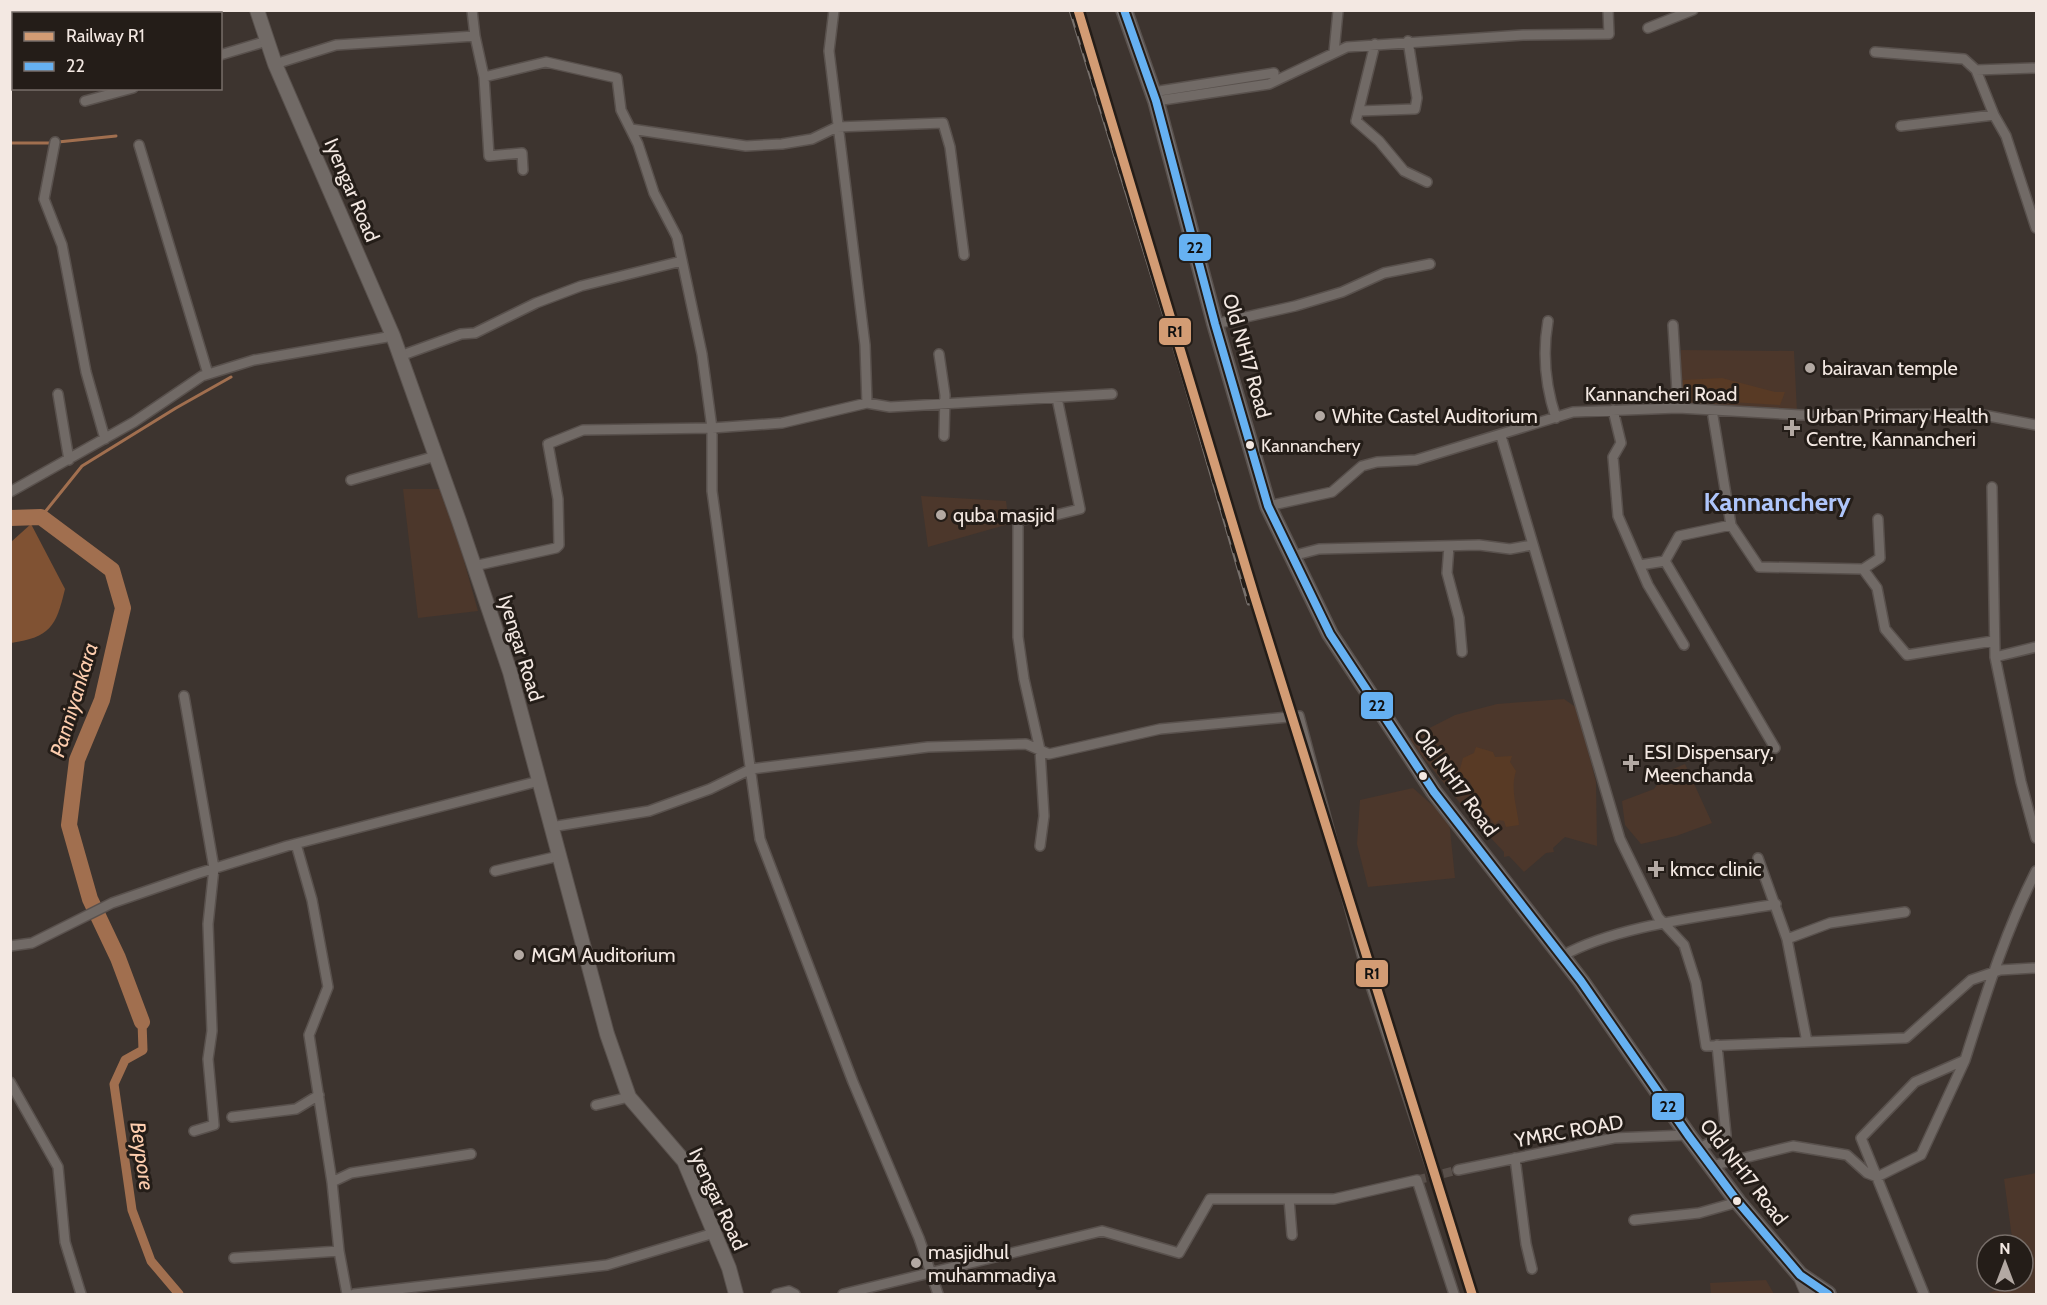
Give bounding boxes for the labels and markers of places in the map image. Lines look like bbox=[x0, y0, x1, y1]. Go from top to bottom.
place label: bairavan temple bbox=[1822, 356, 1958, 380]
marker: bairavan temple bbox=[1803, 361, 1817, 375]
place label: White Castel Auditorium bbox=[1332, 404, 1538, 428]
place label: Urban Primary Health Centre, Kannancheri bbox=[1806, 404, 1989, 451]
marker: White Castel Auditorium bbox=[1313, 409, 1327, 423]
marker: Urban Primary Health Centre, Kannancheri bbox=[1783, 419, 1801, 437]
place label: Kannanchery bbox=[1261, 435, 1361, 457]
marker: Kannanchery bbox=[1244, 439, 1256, 451]
place label: quba masjid bbox=[953, 503, 1055, 527]
marker: quba masjid bbox=[934, 508, 948, 522]
place label: ESI Dispensary, Meenchanda bbox=[1644, 740, 1774, 787]
marker: ESI Dispensary, Meenchanda bbox=[1622, 754, 1640, 772]
unlabelled marker bbox=[1417, 770, 1429, 782]
place label: kmcc clinic bbox=[1670, 857, 1762, 881]
marker: kmcc clinic bbox=[1647, 860, 1665, 878]
place label: MGM Auditorium bbox=[531, 943, 675, 967]
marker: MGM Auditorium bbox=[512, 948, 526, 962]
unlabelled marker bbox=[1731, 1195, 1743, 1207]
place label: masjidhul muhammadiya bbox=[928, 1240, 1056, 1287]
marker: masjidhul muhammadiya bbox=[909, 1256, 923, 1270]

